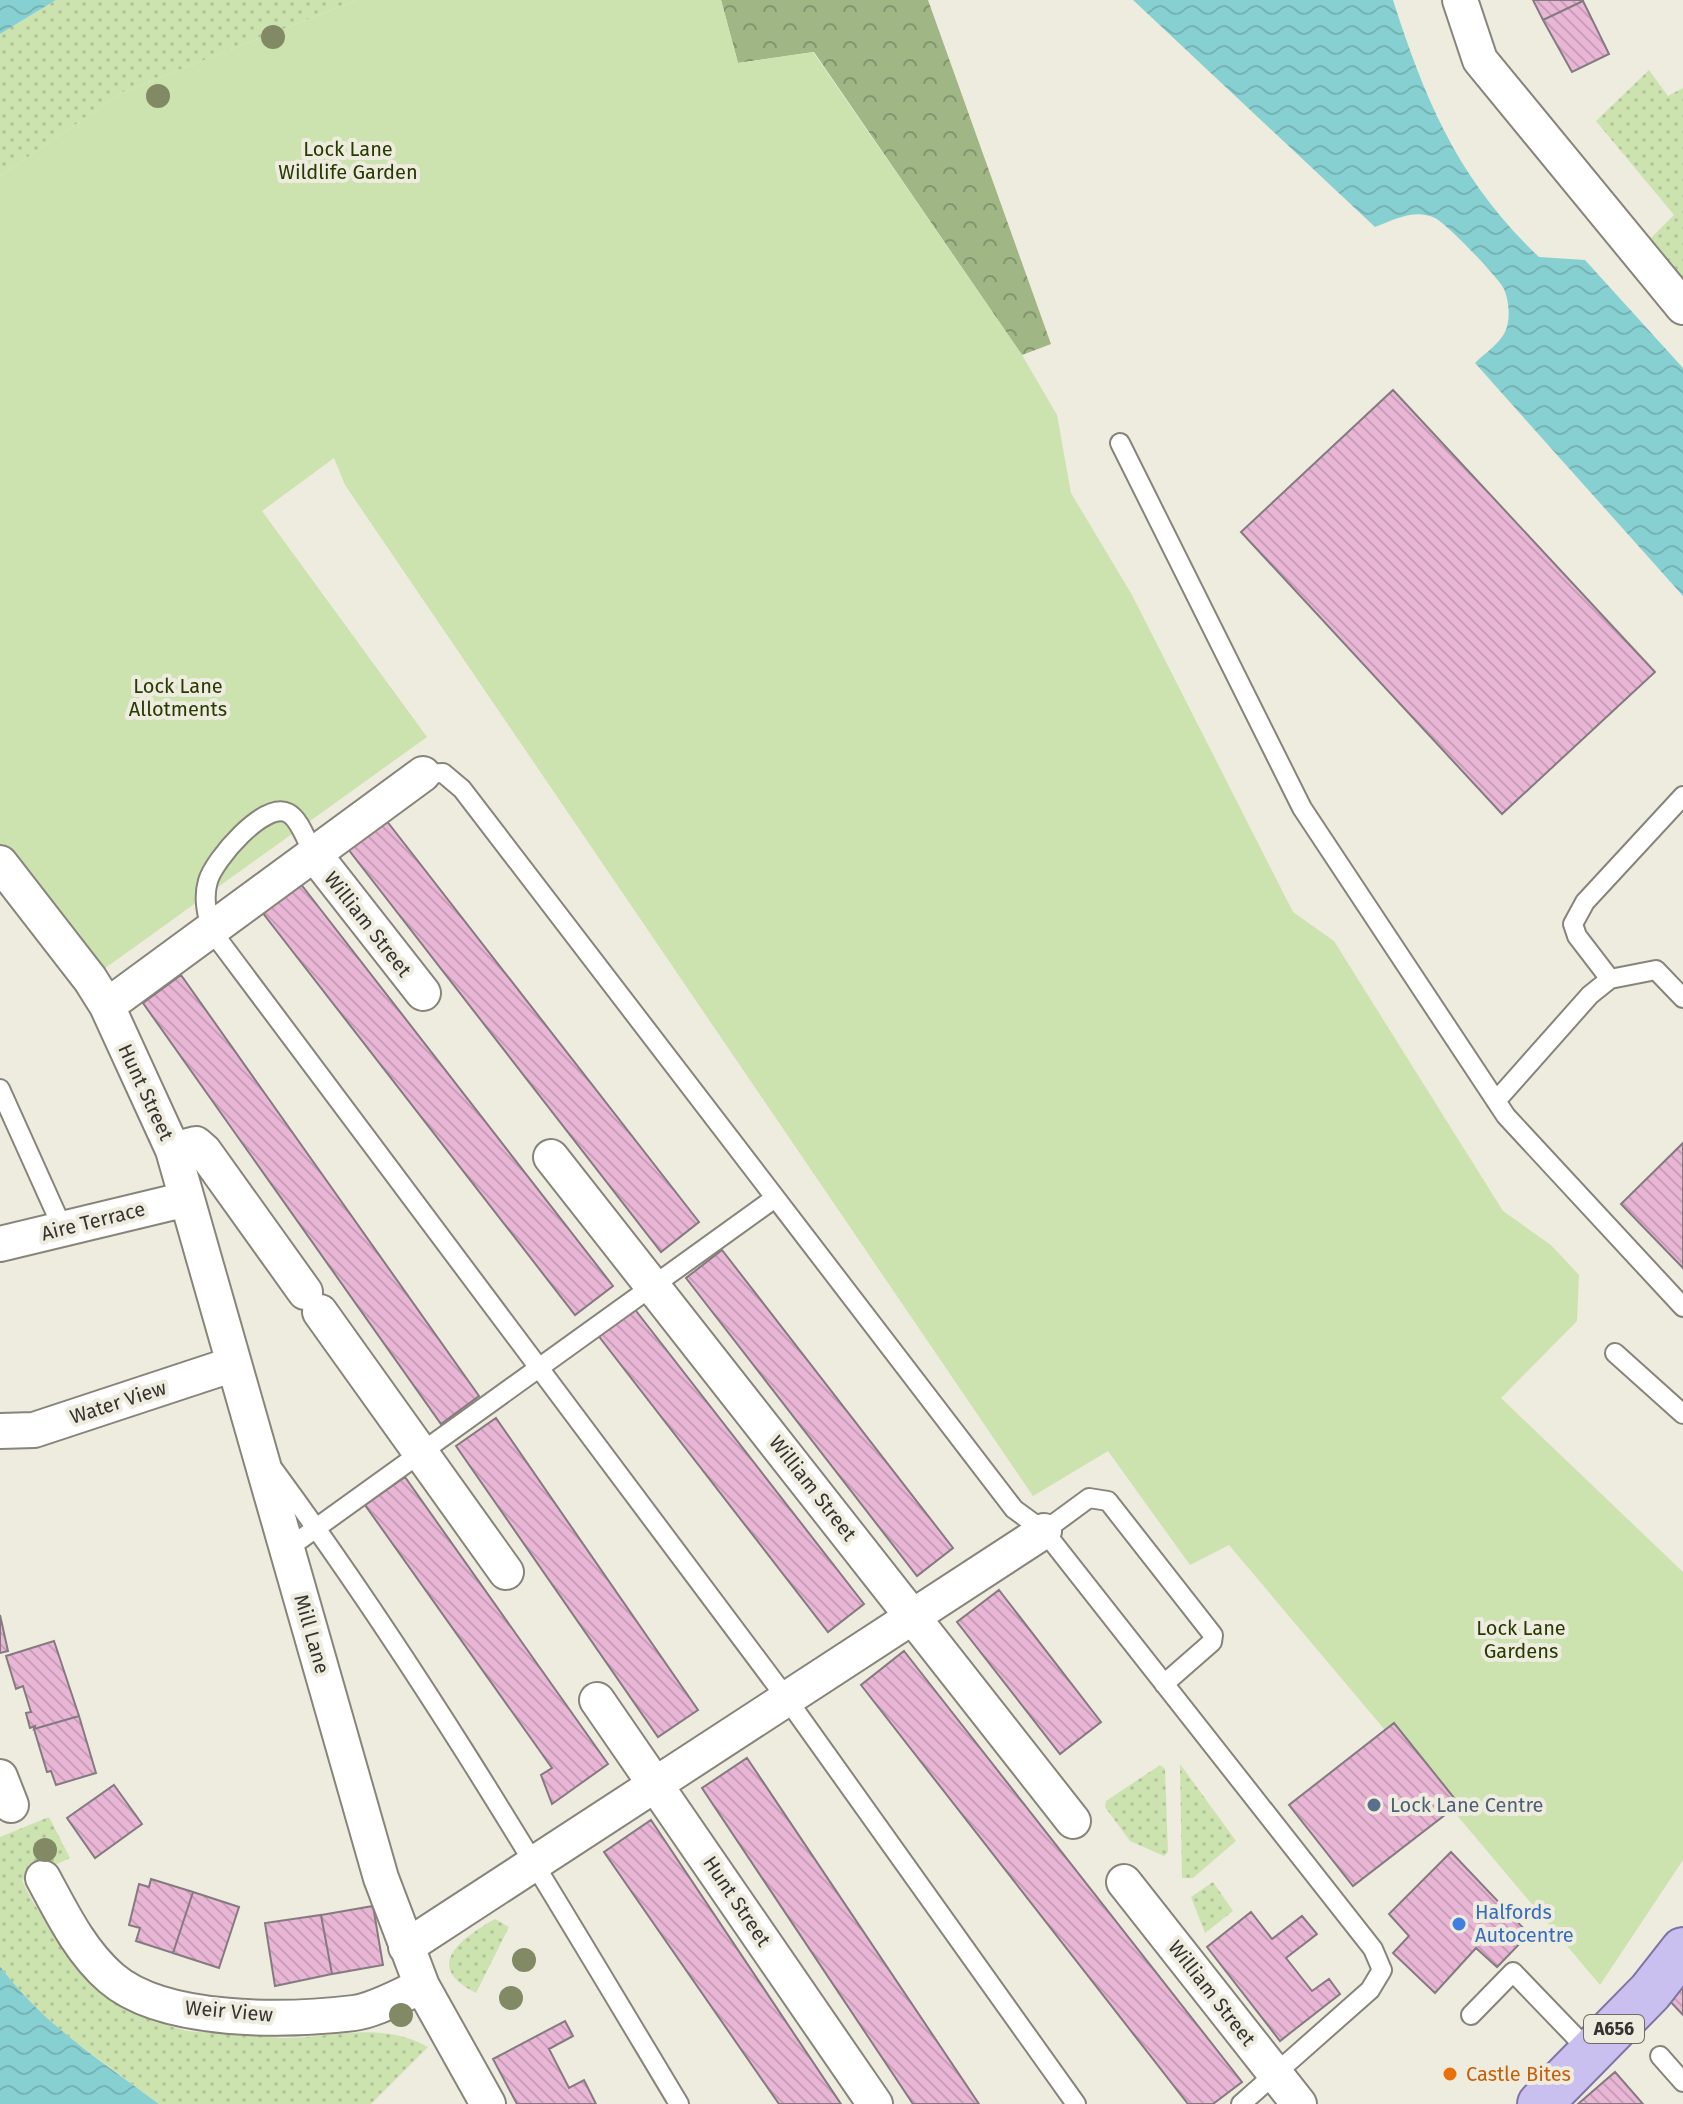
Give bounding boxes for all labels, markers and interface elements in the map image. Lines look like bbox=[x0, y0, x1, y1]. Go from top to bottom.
park label: Lock Lane Wildlife Garden bbox=[278, 137, 418, 184]
park label: Lock Lane Allotments bbox=[129, 674, 227, 721]
street label: William Street bbox=[319, 867, 417, 982]
street label: Hunt Street bbox=[113, 1040, 179, 1145]
street label: Aire Terrace bbox=[39, 1197, 147, 1245]
street label: Water View bbox=[67, 1375, 169, 1429]
street label: William Street bbox=[764, 1431, 862, 1546]
street label: Mill Lane bbox=[289, 1592, 335, 1676]
park label: Lock Lane Gardens bbox=[1476, 1616, 1566, 1663]
place label: Lock Lane Centre bbox=[1390, 1793, 1543, 1817]
marker: Lock Lane Centre bbox=[1365, 1796, 1383, 1814]
street label: Hunt Street bbox=[698, 1851, 776, 1951]
place label: Halfords Autocentre bbox=[1475, 1900, 1574, 1947]
marker: Halfords Autocentre bbox=[1450, 1915, 1468, 1933]
street label: William Street bbox=[1163, 1936, 1261, 2051]
street label: Weir View bbox=[184, 1995, 274, 2027]
road number: A656 bbox=[1584, 2015, 1644, 2043]
place label: Castle Bites bbox=[1466, 2062, 1571, 2086]
marker: Castle Bites bbox=[1441, 2065, 1459, 2083]

